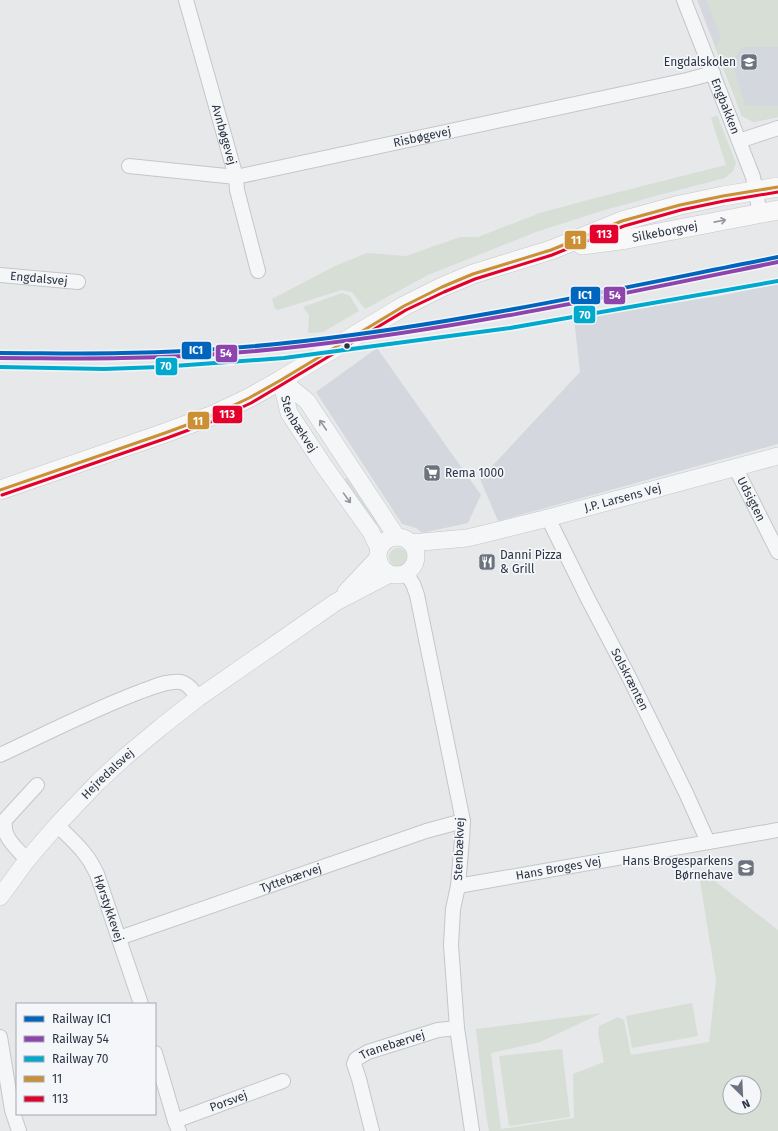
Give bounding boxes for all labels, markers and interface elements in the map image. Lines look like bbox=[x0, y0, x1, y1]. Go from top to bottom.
school or university icon: Engdalskolen bbox=[739, 52, 759, 72]
place label: Engdalskolen bbox=[664, 55, 736, 69]
street label: Engbakken bbox=[708, 76, 743, 136]
street label: Avnbøgevej bbox=[209, 103, 239, 167]
street label: Risbøgevej bbox=[392, 124, 452, 150]
one-way arrow bbox=[713, 217, 726, 225]
street label: Silkeborgvej bbox=[631, 219, 699, 245]
line badge: 113 bbox=[589, 224, 619, 244]
text: 113 bbox=[596, 228, 612, 241]
line badge: 11 bbox=[564, 230, 587, 250]
text: 11 bbox=[571, 234, 581, 247]
street label: Engdalsvej bbox=[9, 269, 68, 288]
line badge: IC1 bbox=[570, 286, 601, 305]
line badge: 54 bbox=[603, 286, 626, 305]
text: IC1 bbox=[578, 289, 592, 302]
text: 54 bbox=[609, 289, 621, 302]
line badge: 70 bbox=[573, 305, 596, 324]
text: 70 bbox=[579, 309, 591, 322]
line badge: IC1 bbox=[181, 341, 212, 360]
unlabelled marker bbox=[342, 341, 352, 351]
text: IC1 bbox=[189, 344, 203, 357]
line badge: 54 bbox=[215, 344, 238, 363]
text: 54 bbox=[220, 347, 232, 360]
line badge: 70 bbox=[155, 357, 178, 376]
text: 70 bbox=[160, 360, 172, 373]
street label: Stenbækvej bbox=[278, 394, 320, 455]
line badge: 113 bbox=[212, 405, 243, 424]
text: 113 bbox=[219, 408, 235, 421]
line badge: 11 bbox=[187, 411, 210, 430]
text: 11 bbox=[193, 415, 203, 428]
one-way arrow bbox=[319, 420, 327, 431]
supermarket icon: Rema 1000 bbox=[422, 463, 442, 483]
place label: Rema 1000 bbox=[445, 466, 504, 480]
street label: Udsigten bbox=[734, 474, 768, 524]
street label: J.P. Larsens Vej bbox=[583, 481, 663, 515]
one-way arrow bbox=[343, 492, 351, 503]
place label: Danni Pizza & Grill bbox=[500, 548, 562, 576]
restaurant icon: Danni Pizza & Grill bbox=[477, 552, 497, 572]
street label: Solskrænten bbox=[608, 646, 651, 713]
street label: Hejredalsvej bbox=[78, 746, 137, 802]
street label: Stenbækvej bbox=[451, 817, 467, 881]
street label: Hans Broges Vej bbox=[514, 854, 602, 883]
place label: Hans Brogesparkens Børnehave bbox=[622, 854, 733, 882]
school or university icon: Hans Brogesparkens Børnehave bbox=[736, 858, 756, 878]
street label: Tyttebærvej bbox=[258, 861, 324, 895]
street label: Hørstykkevej bbox=[91, 873, 126, 944]
legend bbox=[16, 1003, 156, 1115]
text: Railway IC1 bbox=[52, 1012, 111, 1026]
street label: Tranebærvej bbox=[357, 1028, 427, 1062]
text: Railway 54 bbox=[52, 1032, 109, 1046]
text: Railway 70 bbox=[52, 1052, 109, 1066]
text: 11 bbox=[52, 1072, 62, 1086]
north arrow bbox=[722, 1075, 762, 1115]
street label: Porsvej bbox=[208, 1088, 249, 1115]
text: 113 bbox=[52, 1092, 68, 1106]
text: N bbox=[740, 1096, 752, 1111]

